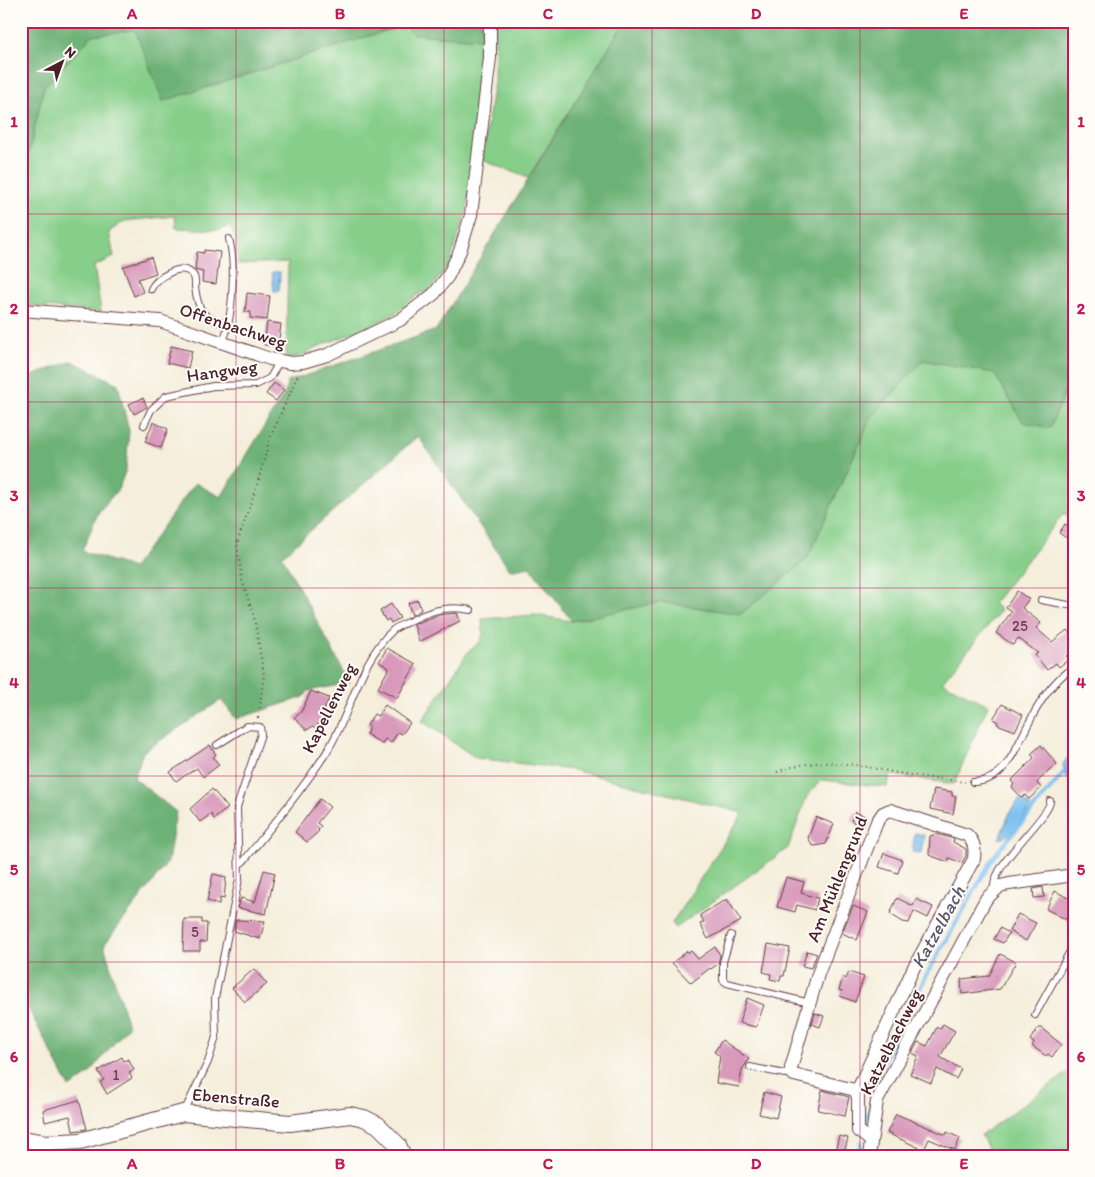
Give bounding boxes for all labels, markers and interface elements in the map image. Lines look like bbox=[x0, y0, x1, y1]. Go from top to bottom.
text: A bbox=[126, 4, 138, 23]
text: B bbox=[335, 4, 346, 23]
text: C bbox=[543, 4, 554, 23]
text: D bbox=[751, 4, 762, 23]
text: E bbox=[960, 4, 969, 23]
north arrow bbox=[38, 38, 88, 88]
text: N bbox=[61, 43, 79, 62]
text: 1 bbox=[10, 112, 18, 131]
text: 1 bbox=[1077, 112, 1085, 131]
street label: Offenbachweg bbox=[177, 298, 290, 354]
text: 2 bbox=[10, 299, 19, 318]
text: 2 bbox=[1077, 299, 1086, 318]
street label: Hangweg bbox=[185, 355, 260, 387]
text: 3 bbox=[10, 486, 19, 505]
text: 3 bbox=[1077, 486, 1086, 505]
house number: 25 bbox=[1012, 617, 1028, 635]
street label: Kapellenweg bbox=[297, 659, 361, 757]
text: 4 bbox=[9, 673, 19, 692]
text: 4 bbox=[1076, 673, 1086, 692]
street label: Am Mühlengrund bbox=[802, 813, 872, 945]
text: 5 bbox=[10, 860, 19, 879]
text: 5 bbox=[1077, 860, 1086, 879]
water label: Katzelbach bbox=[906, 881, 970, 972]
house number: 5 bbox=[191, 923, 199, 941]
street label: Katzelbachweg bbox=[855, 985, 927, 1099]
text: 6 bbox=[10, 1047, 19, 1066]
text: 6 bbox=[1077, 1047, 1086, 1066]
house number: 1 bbox=[113, 1066, 120, 1084]
street label: Ebenstraße bbox=[191, 1083, 281, 1113]
text: A bbox=[126, 1154, 138, 1173]
text: B bbox=[335, 1154, 346, 1173]
text: C bbox=[543, 1154, 554, 1173]
text: D bbox=[751, 1154, 762, 1173]
text: E bbox=[960, 1154, 969, 1173]

